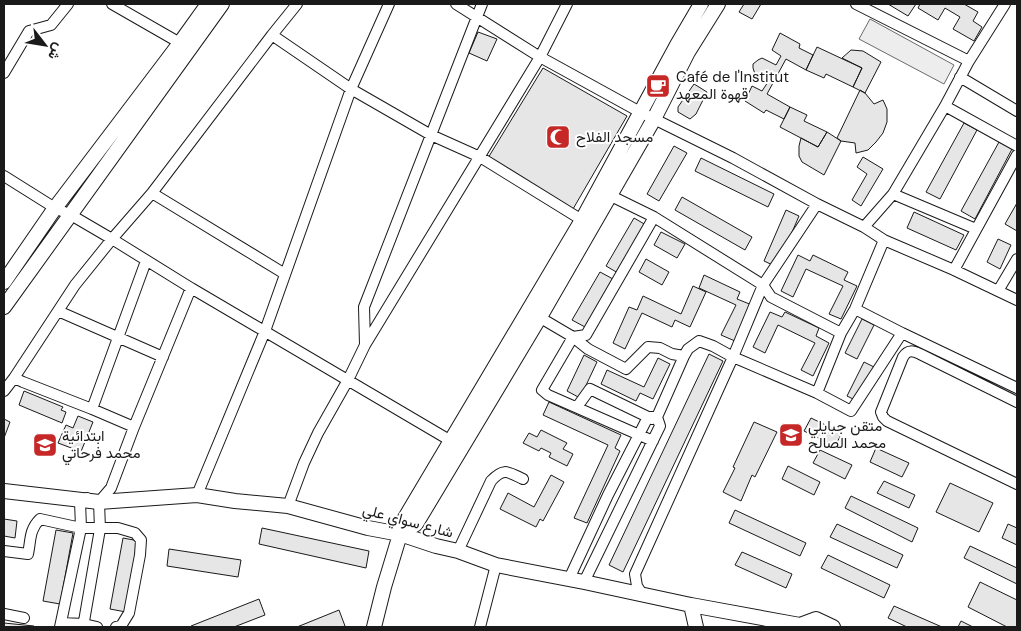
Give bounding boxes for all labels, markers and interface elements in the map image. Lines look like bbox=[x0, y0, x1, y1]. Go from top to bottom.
north arrow bbox=[20, 20, 70, 70]
text: ش bbox=[44, 40, 68, 64]
place label: Café de l'Institut قهوة المعهد bbox=[676, 67, 789, 104]
cafe icon: Café de l'Institut قهوة المعهد bbox=[645, 73, 671, 99]
mosque icon: مسجد الفلاح bbox=[545, 124, 571, 150]
place label: مسجد الفلاح bbox=[576, 127, 653, 148]
place label: متقن جبايلي محمد الصالح bbox=[808, 416, 886, 454]
school or university icon: متقن جبايلي محمد الصالح bbox=[778, 422, 804, 448]
place label: ابتدائية محمد فرحاتي bbox=[62, 426, 141, 466]
school or university icon: ابتدائية محمد فرحاتي bbox=[32, 432, 58, 458]
street label: شارع سواي علي bbox=[360, 499, 456, 546]

